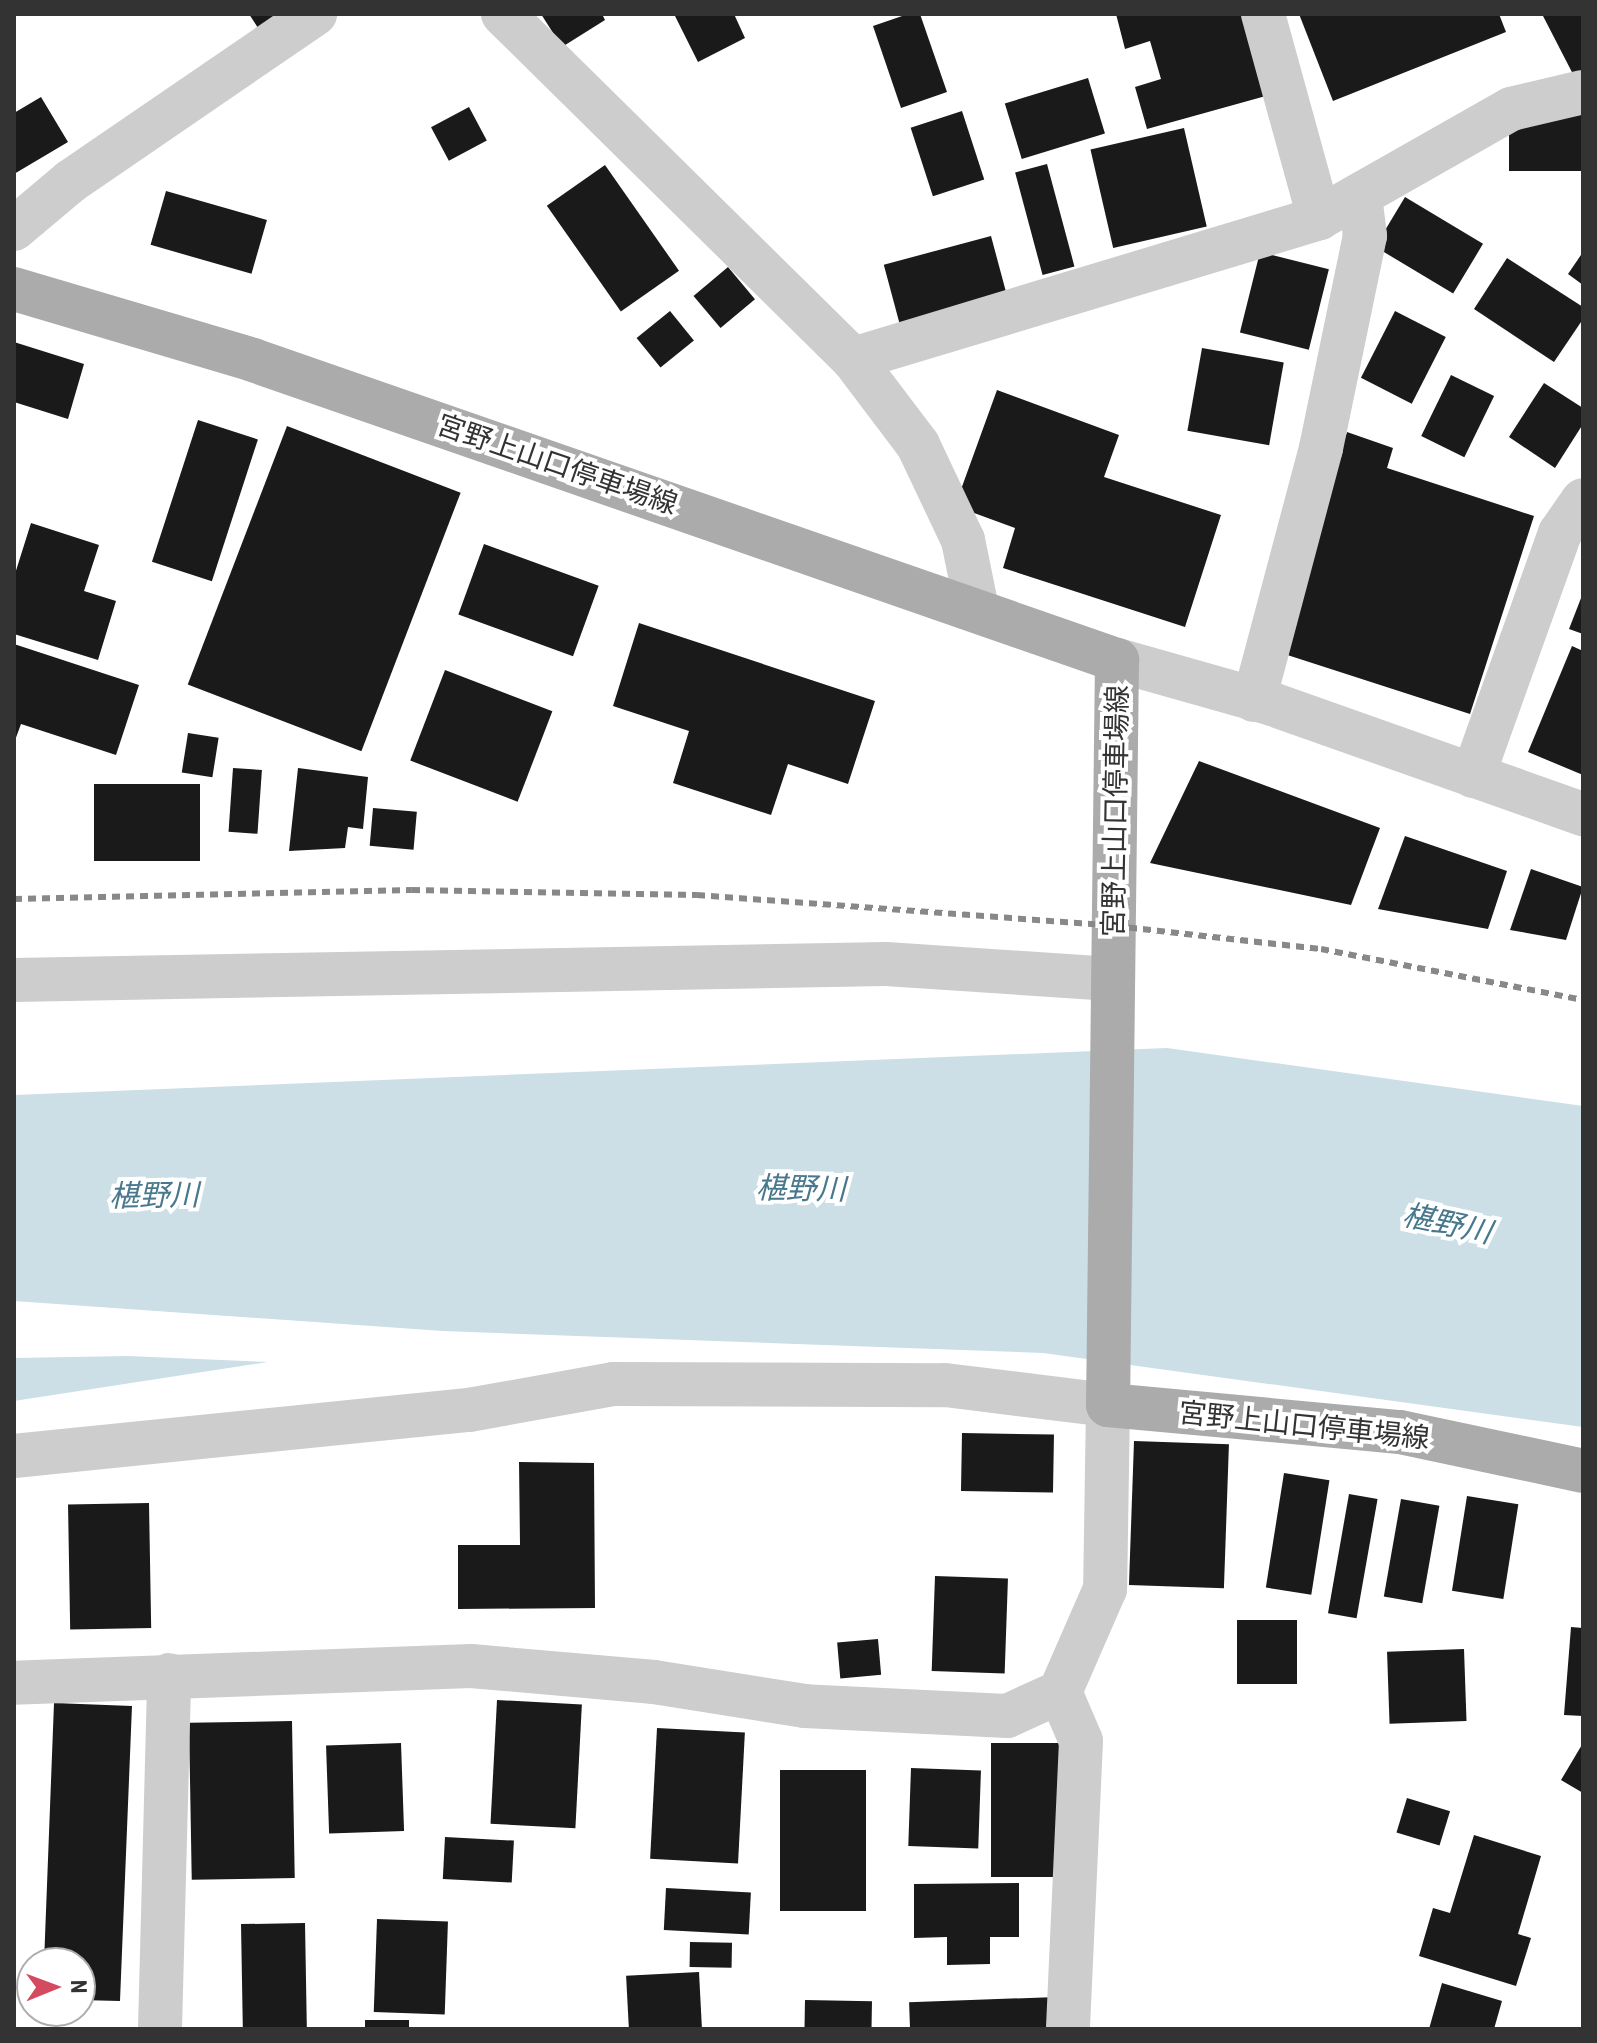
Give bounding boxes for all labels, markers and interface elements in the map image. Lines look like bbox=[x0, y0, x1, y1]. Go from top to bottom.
street label: 宮野上山口停車場線 bbox=[432, 408, 682, 522]
street label: 宮野上山口停車場線 bbox=[1097, 685, 1135, 937]
water label: 椹野川 bbox=[756, 1170, 846, 1208]
water label: 椹野川 bbox=[109, 1177, 199, 1215]
water label: 椹野川 bbox=[1399, 1197, 1495, 1251]
street label: 宮野上山口停車場線 bbox=[1177, 1396, 1431, 1456]
north arrow bbox=[16, 1947, 96, 2027]
text: N bbox=[66, 1980, 91, 1994]

